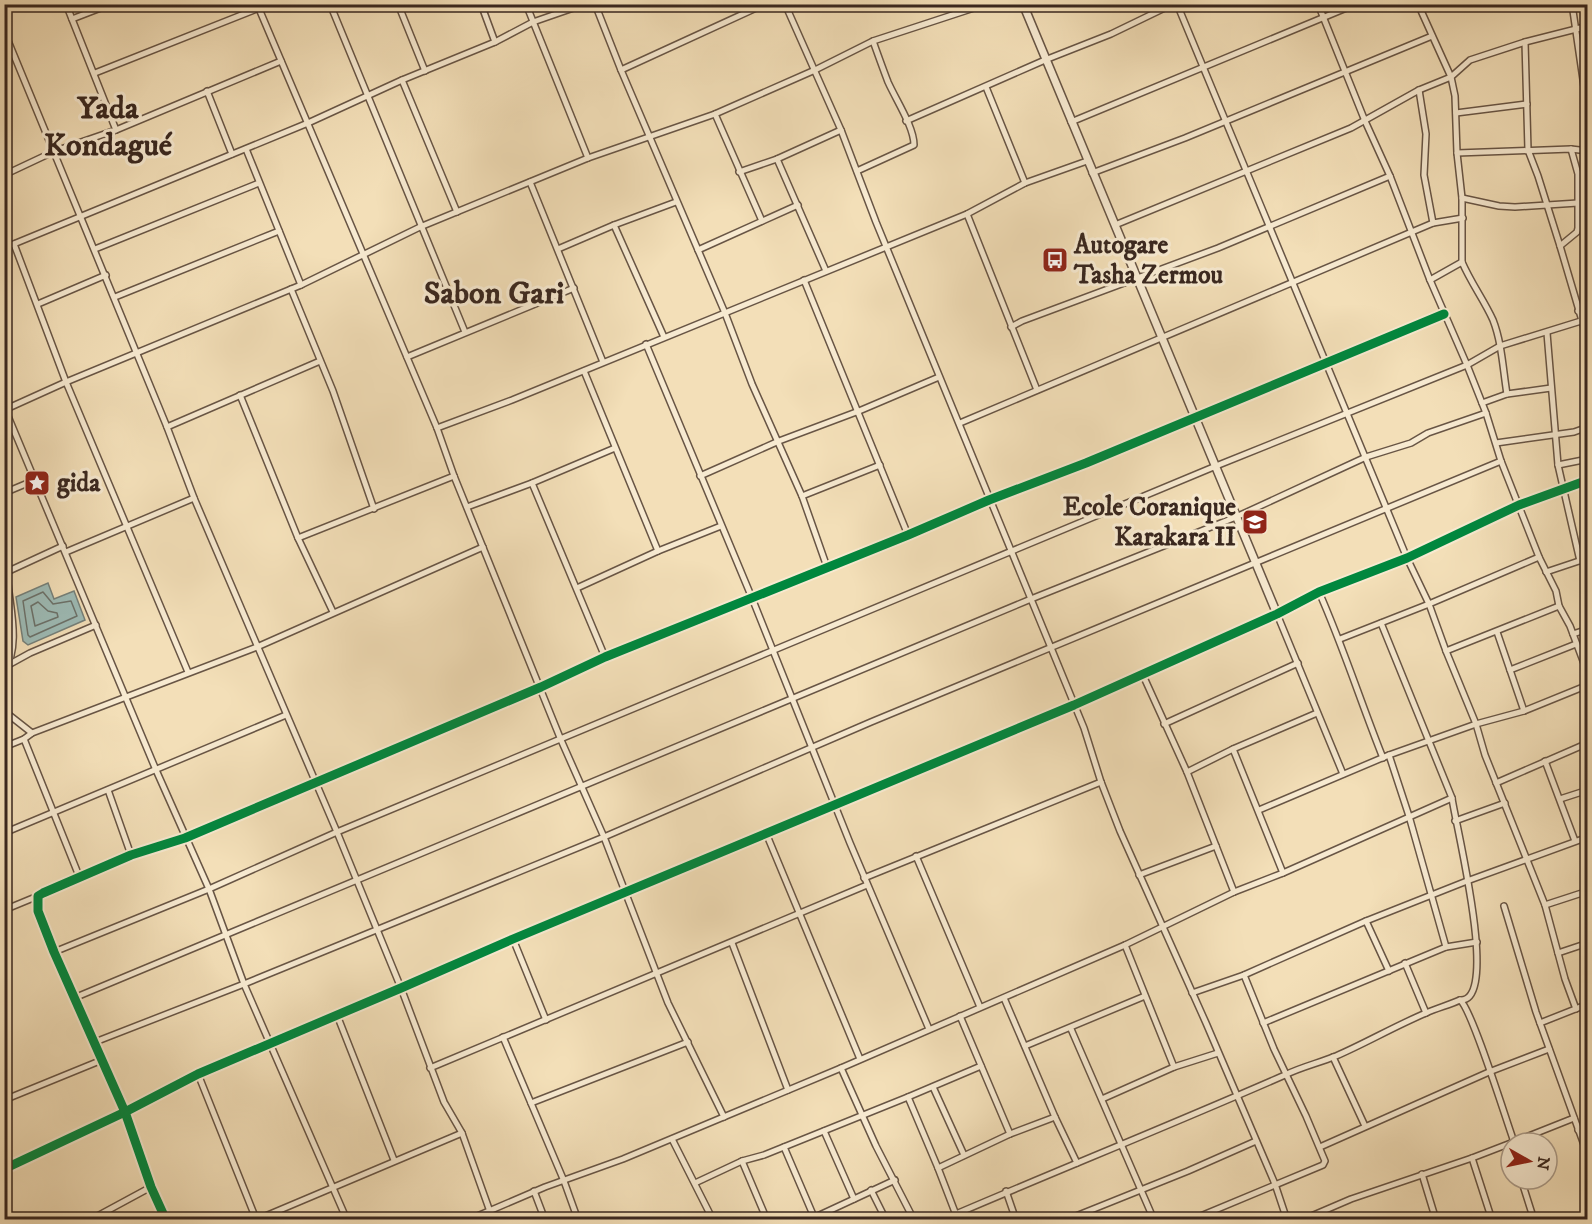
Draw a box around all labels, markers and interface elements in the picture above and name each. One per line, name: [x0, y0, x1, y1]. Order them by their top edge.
district label: Yada Kondagué: [44, 89, 173, 166]
place label: Autogare Tasha Zermou: [1073, 229, 1224, 292]
bus stop icon: Autogare Tasha Zermou: [1040, 245, 1070, 275]
district label: Sabon Gari: [424, 274, 564, 314]
place label: gida: [56, 467, 101, 500]
place icon: gida: [22, 468, 52, 498]
place label: Ecole Coranique Karakara II: [1063, 491, 1236, 554]
school or university icon: Ecole Coranique Karakara II: [1240, 507, 1270, 537]
north arrow: [1499, 1131, 1559, 1191]
text: N: [1532, 1155, 1554, 1171]

